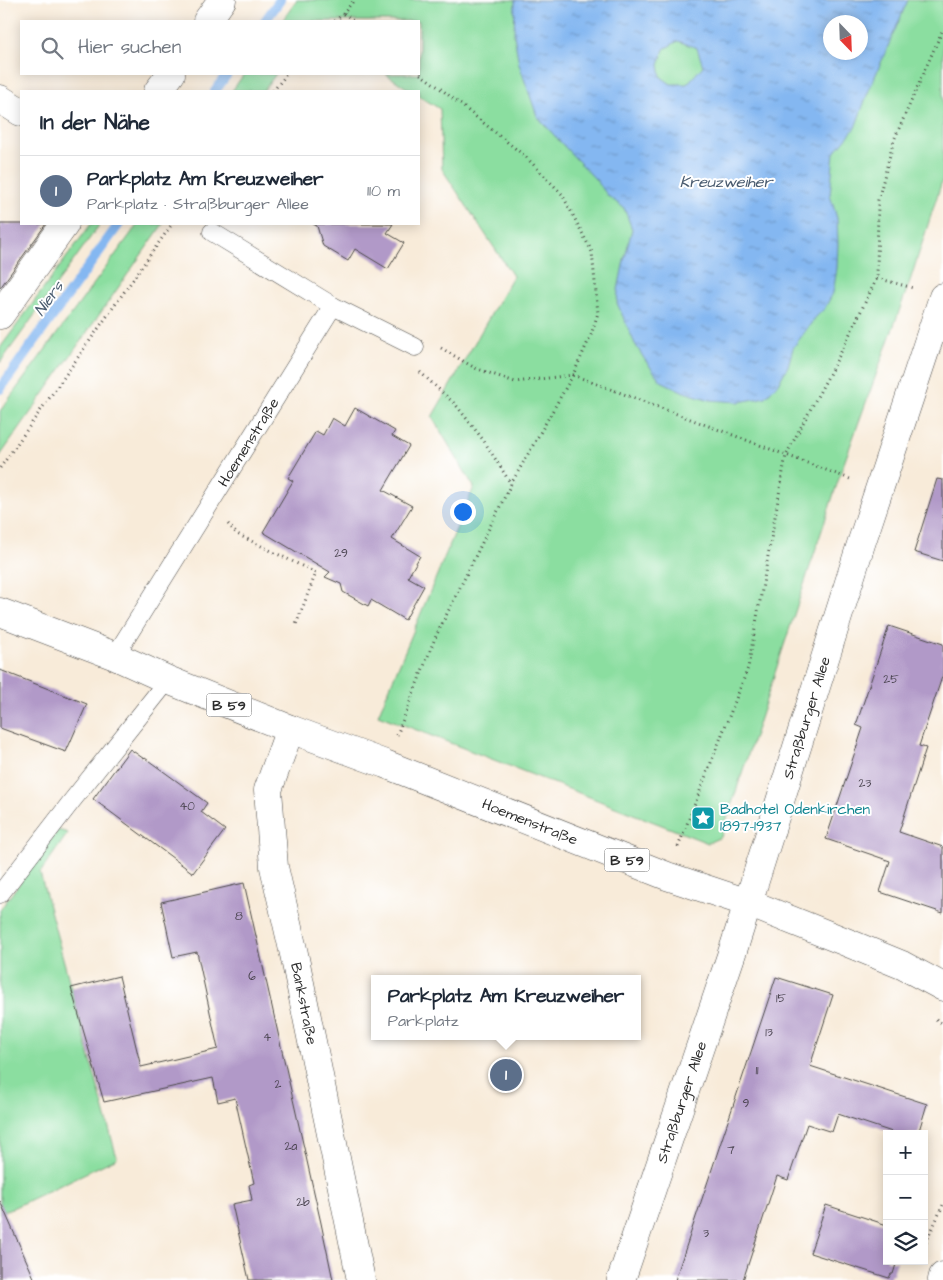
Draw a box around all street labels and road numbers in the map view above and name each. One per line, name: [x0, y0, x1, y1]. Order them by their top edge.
street label: Hoemenstraße: [213, 394, 284, 491]
street label: Straßburger Allee: [778, 654, 836, 782]
road number: B 59: [206, 694, 252, 716]
street label: Hoemenstraße: [479, 794, 581, 850]
road number: B 59: [604, 848, 650, 872]
street label: Bankstraße: [285, 961, 322, 1047]
street label: Straßburger Allee: [651, 1038, 712, 1166]

